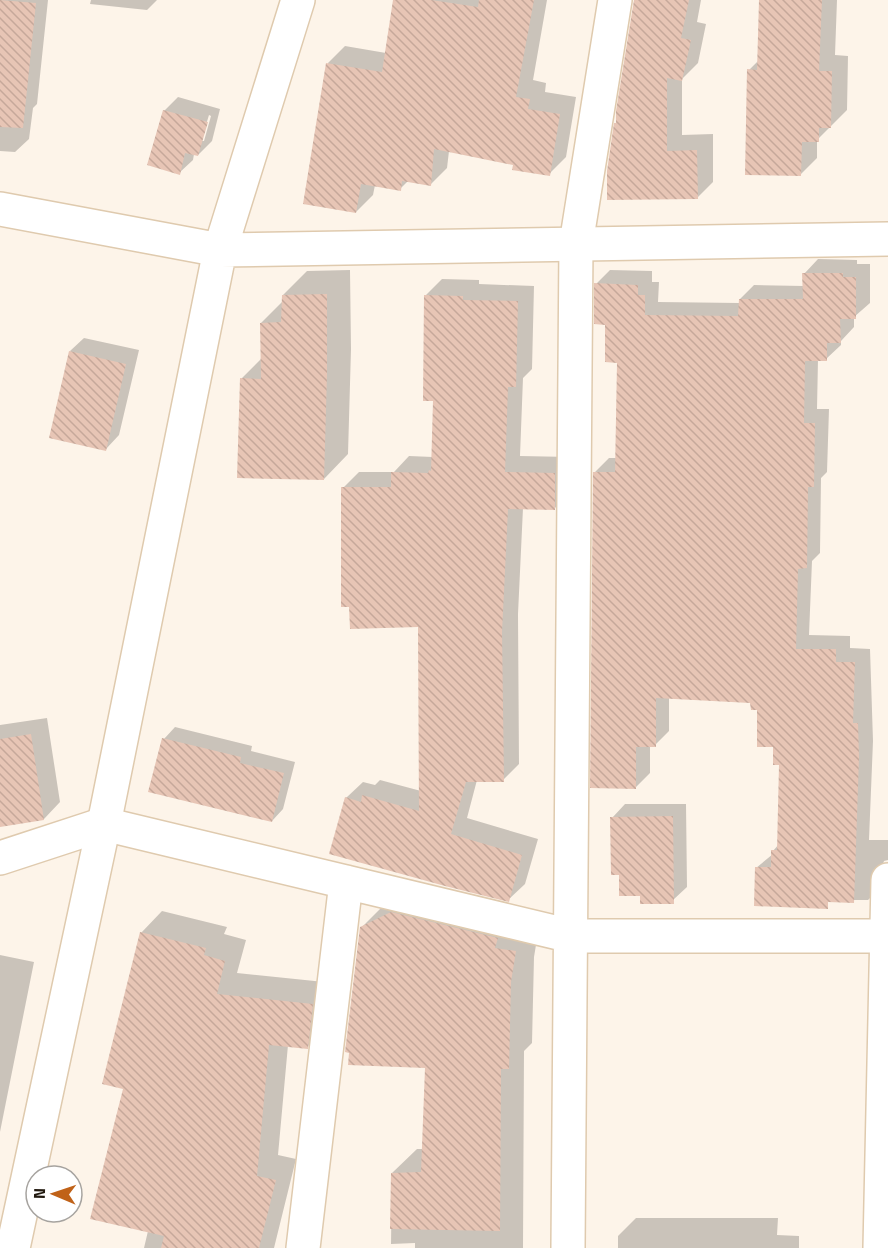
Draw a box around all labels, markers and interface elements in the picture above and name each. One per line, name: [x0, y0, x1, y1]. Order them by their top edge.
north arrow: [24, 1164, 84, 1224]
text: N: [27, 1188, 51, 1199]

